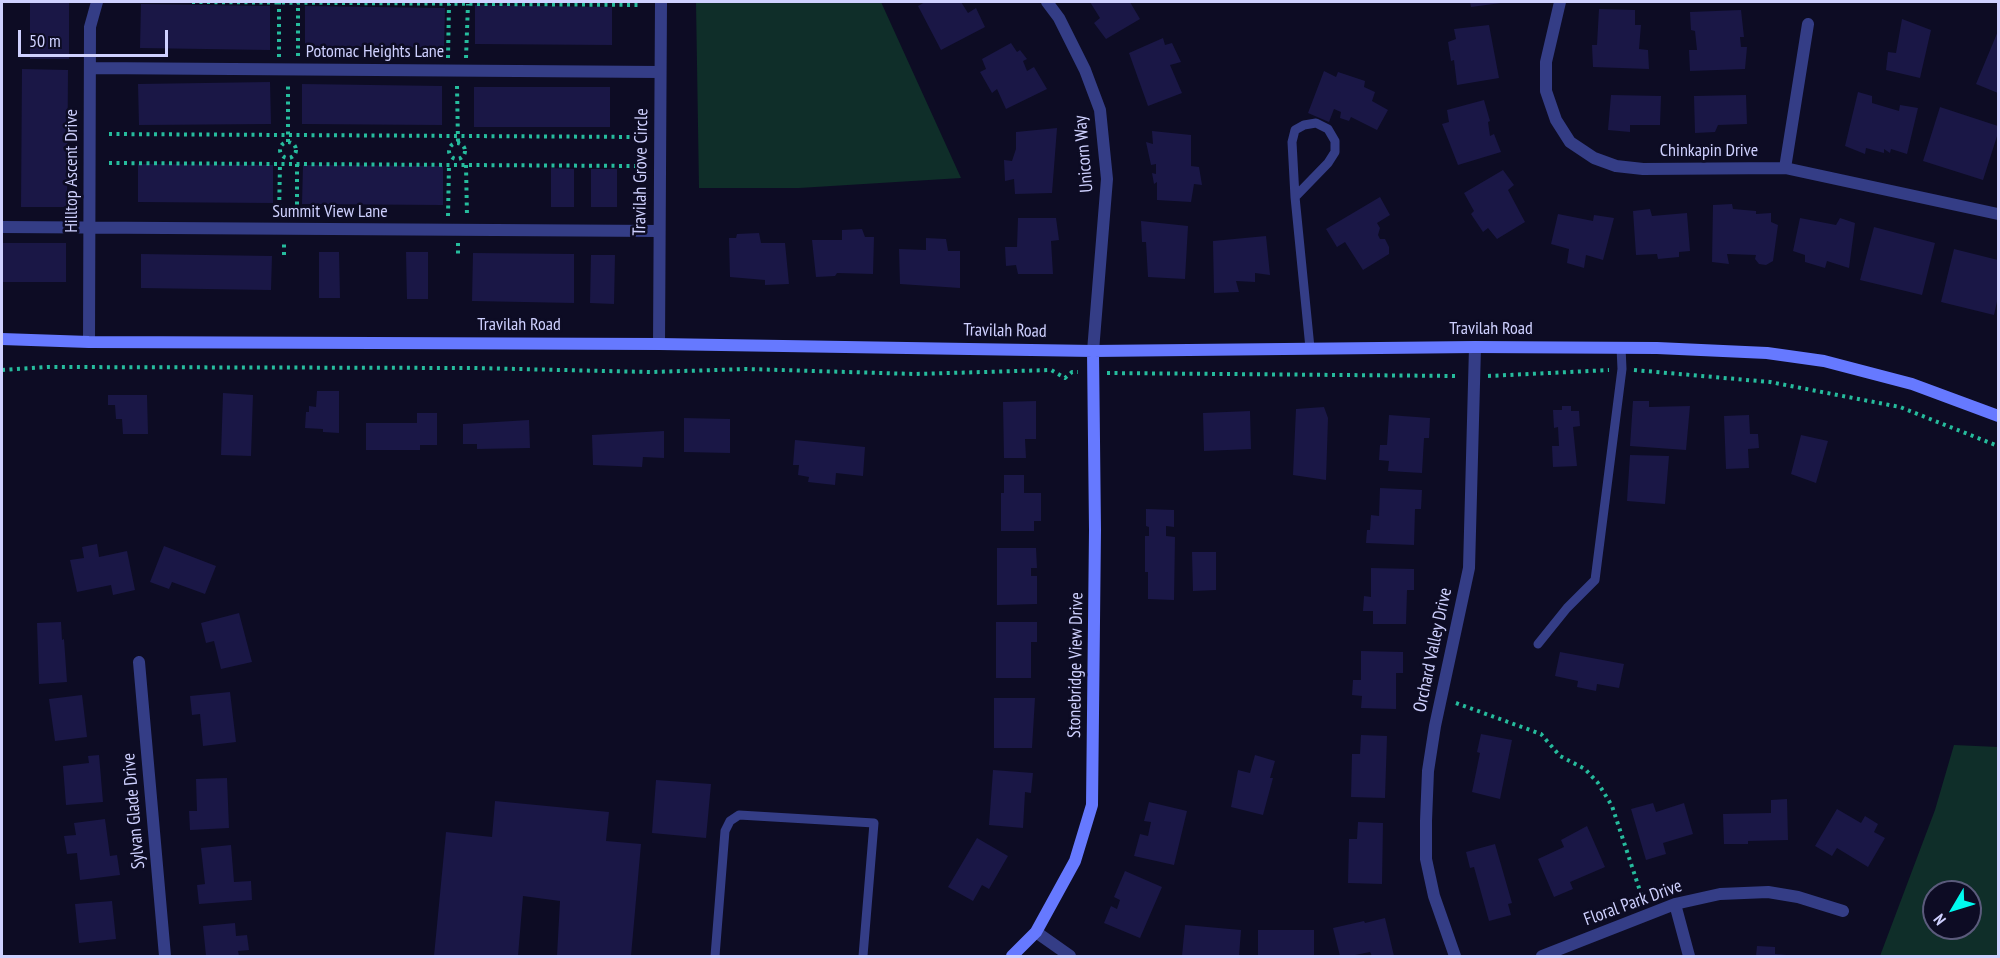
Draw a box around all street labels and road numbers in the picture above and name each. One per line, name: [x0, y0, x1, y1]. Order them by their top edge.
street label: Potomac Heights Lane: [306, 41, 444, 63]
street label: Travilah Grove Circle: [629, 108, 653, 236]
street label: Hilltop Ascent Drive: [61, 109, 83, 233]
street label: Unicorn Way: [1070, 115, 1098, 193]
street label: Chinkapin Drive: [1660, 140, 1758, 162]
street label: Summit View Lane: [272, 201, 388, 223]
street label: Travilah Road: [477, 314, 561, 336]
street label: Travilah Road: [1449, 318, 1533, 340]
street label: Travilah Road: [963, 319, 1047, 343]
street label: Orchard Valley Drive: [1409, 586, 1457, 714]
street label: Stonebridge View Drive: [1064, 592, 1088, 738]
street label: Sylvan Glade Drive: [118, 752, 150, 870]
street label: Floral Park Drive: [1581, 875, 1685, 931]

